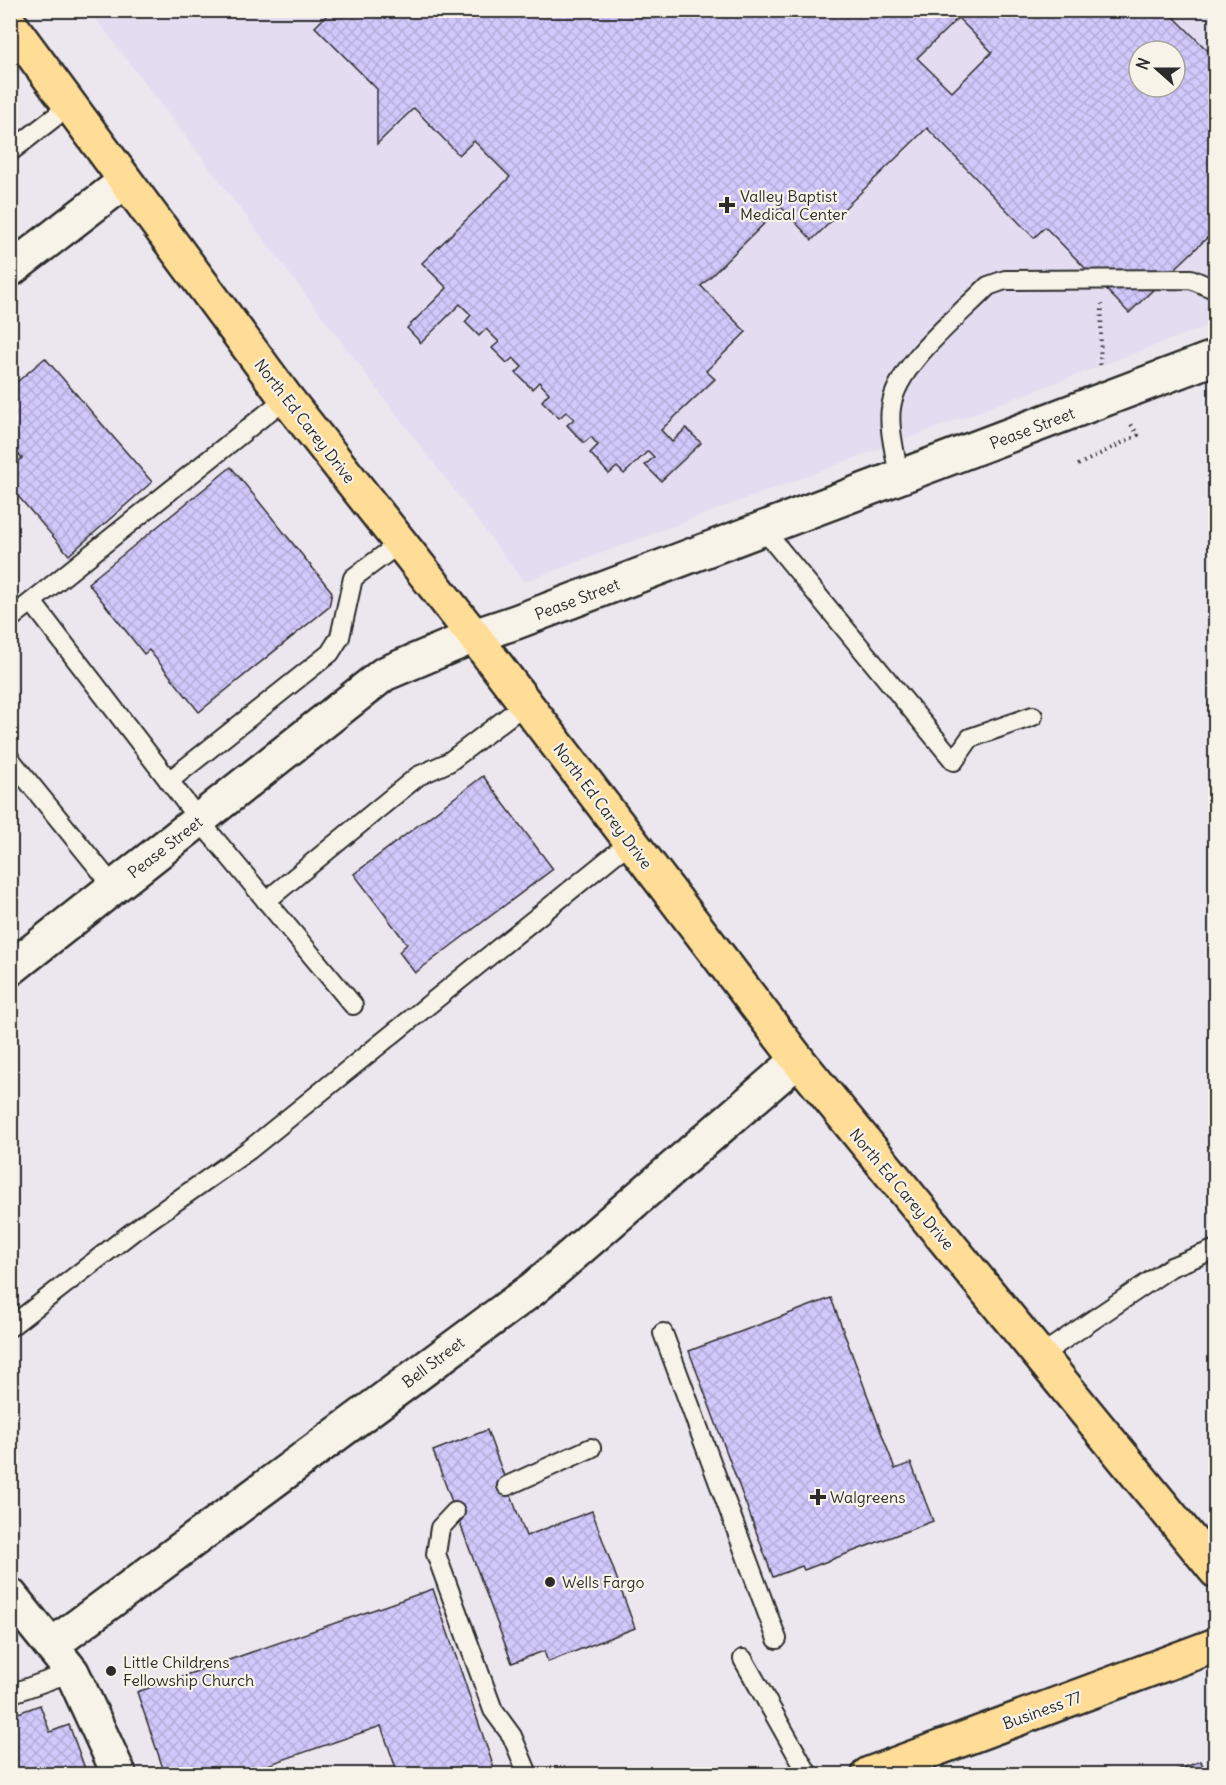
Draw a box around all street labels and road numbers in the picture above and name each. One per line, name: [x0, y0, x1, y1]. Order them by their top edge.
street label: North Ed Carey Drive: [250, 355, 360, 487]
street label: Pease Street: [987, 402, 1078, 453]
street label: Pease Street: [532, 573, 623, 624]
street label: North Ed Carey Drive: [549, 739, 657, 873]
street label: Pease Street: [124, 811, 207, 882]
street label: North Ed Carey Drive: [845, 1124, 959, 1254]
street label: Bell Street: [398, 1332, 469, 1392]
street label: Business 77: [1000, 1686, 1084, 1734]

